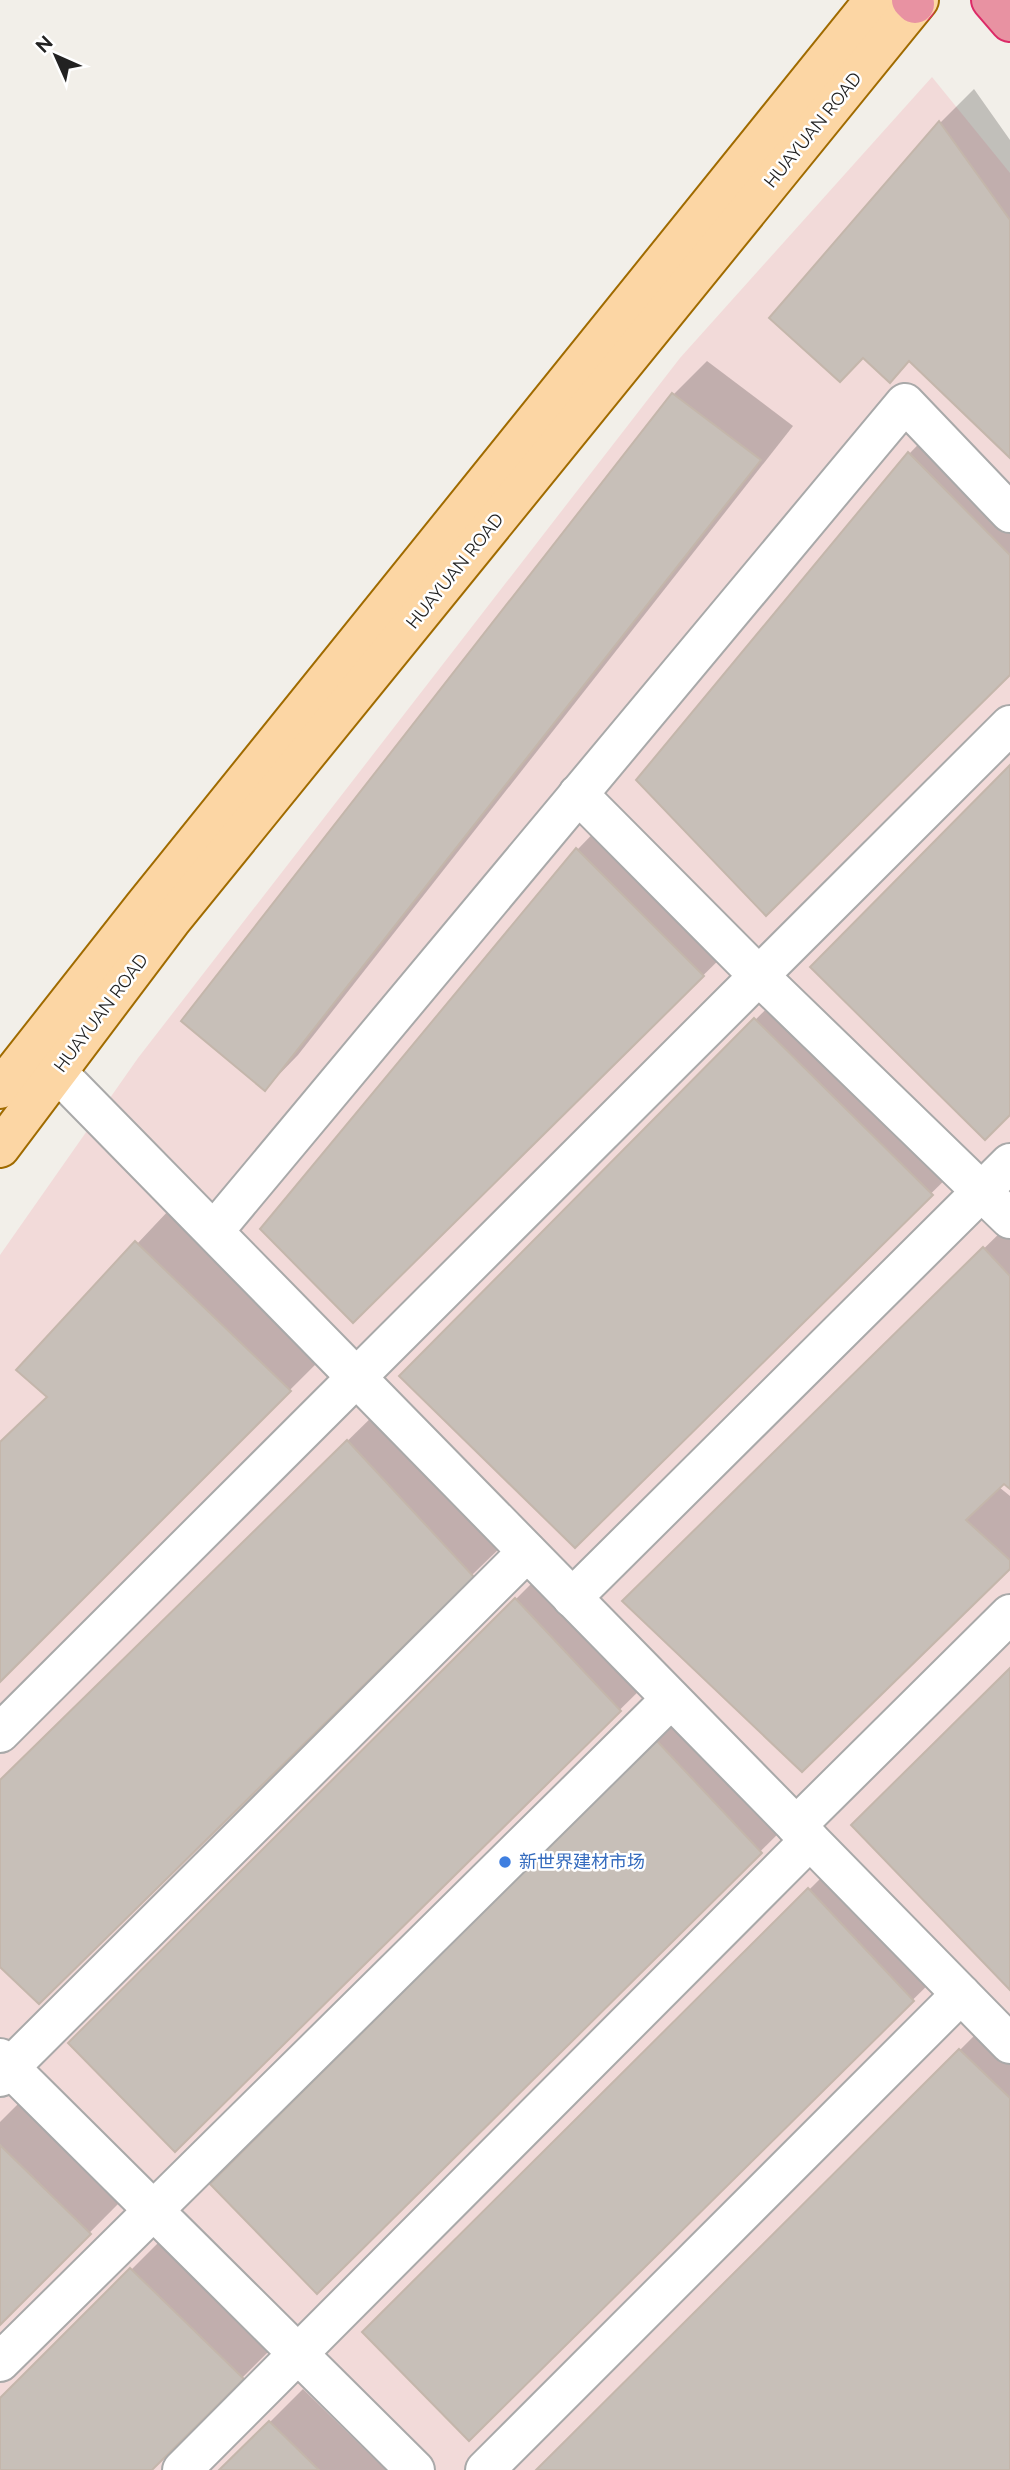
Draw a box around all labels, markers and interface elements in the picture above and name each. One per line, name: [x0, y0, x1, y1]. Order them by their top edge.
north arrow: [21, 21, 91, 91]
text: N: [31, 31, 57, 57]
street label: HUAYUAN ROAD: [760, 68, 866, 192]
street label: HUAYUAN ROAD: [402, 509, 508, 633]
street label: HUAYUAN ROAD: [49, 949, 152, 1076]
place label: 新世界建材市场: [519, 1851, 645, 1872]
marker: 新世界建材市场: [497, 1854, 513, 1870]

